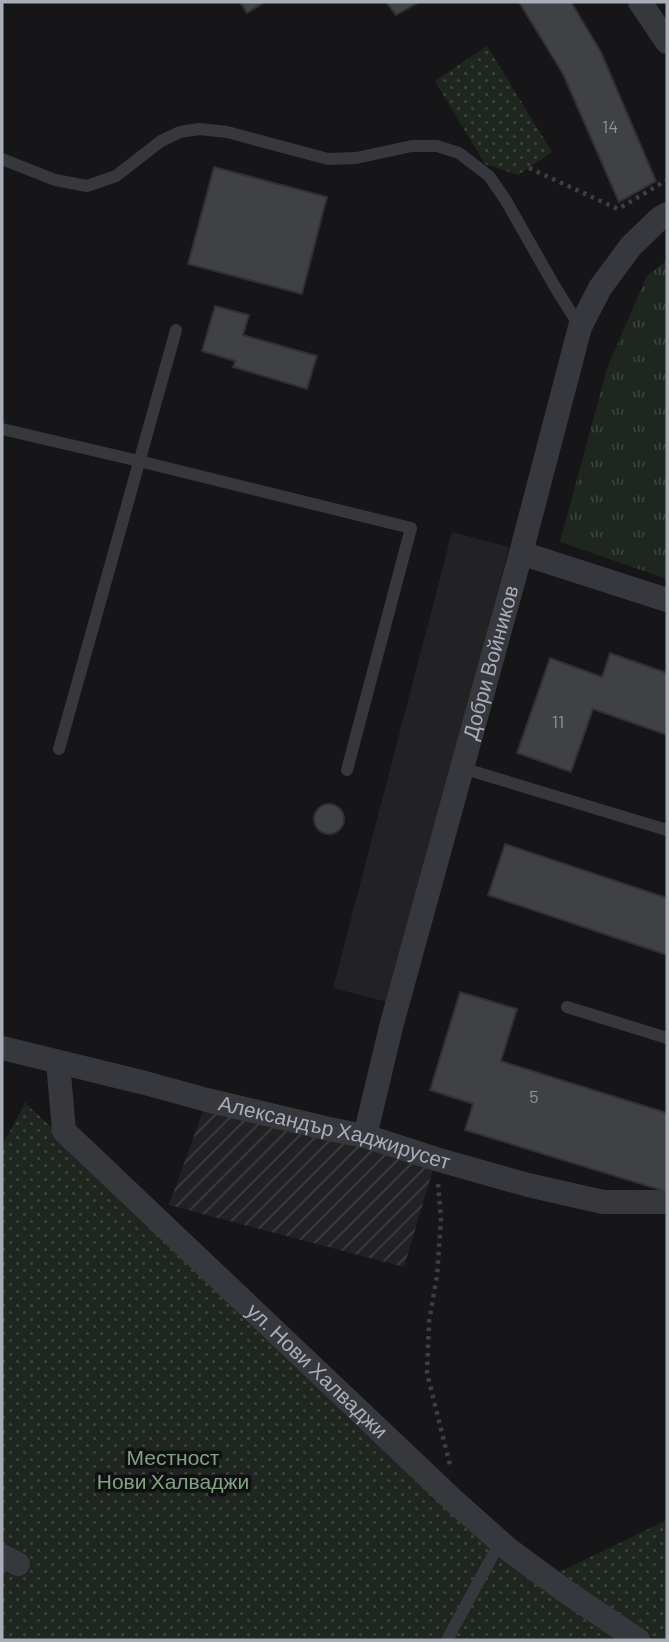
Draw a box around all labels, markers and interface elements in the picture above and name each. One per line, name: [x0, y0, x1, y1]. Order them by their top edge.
house number: 14: [602, 115, 618, 137]
street label: Добри Войников: [456, 582, 523, 742]
house number: 11: [552, 710, 564, 732]
house number: 5: [529, 1085, 539, 1107]
street label: Александър Хаджирусет: [216, 1089, 454, 1174]
street label: ул. Нови Халваджи: [242, 1297, 394, 1443]
park label: Местност Нови Халваджи: [97, 1444, 249, 1493]

